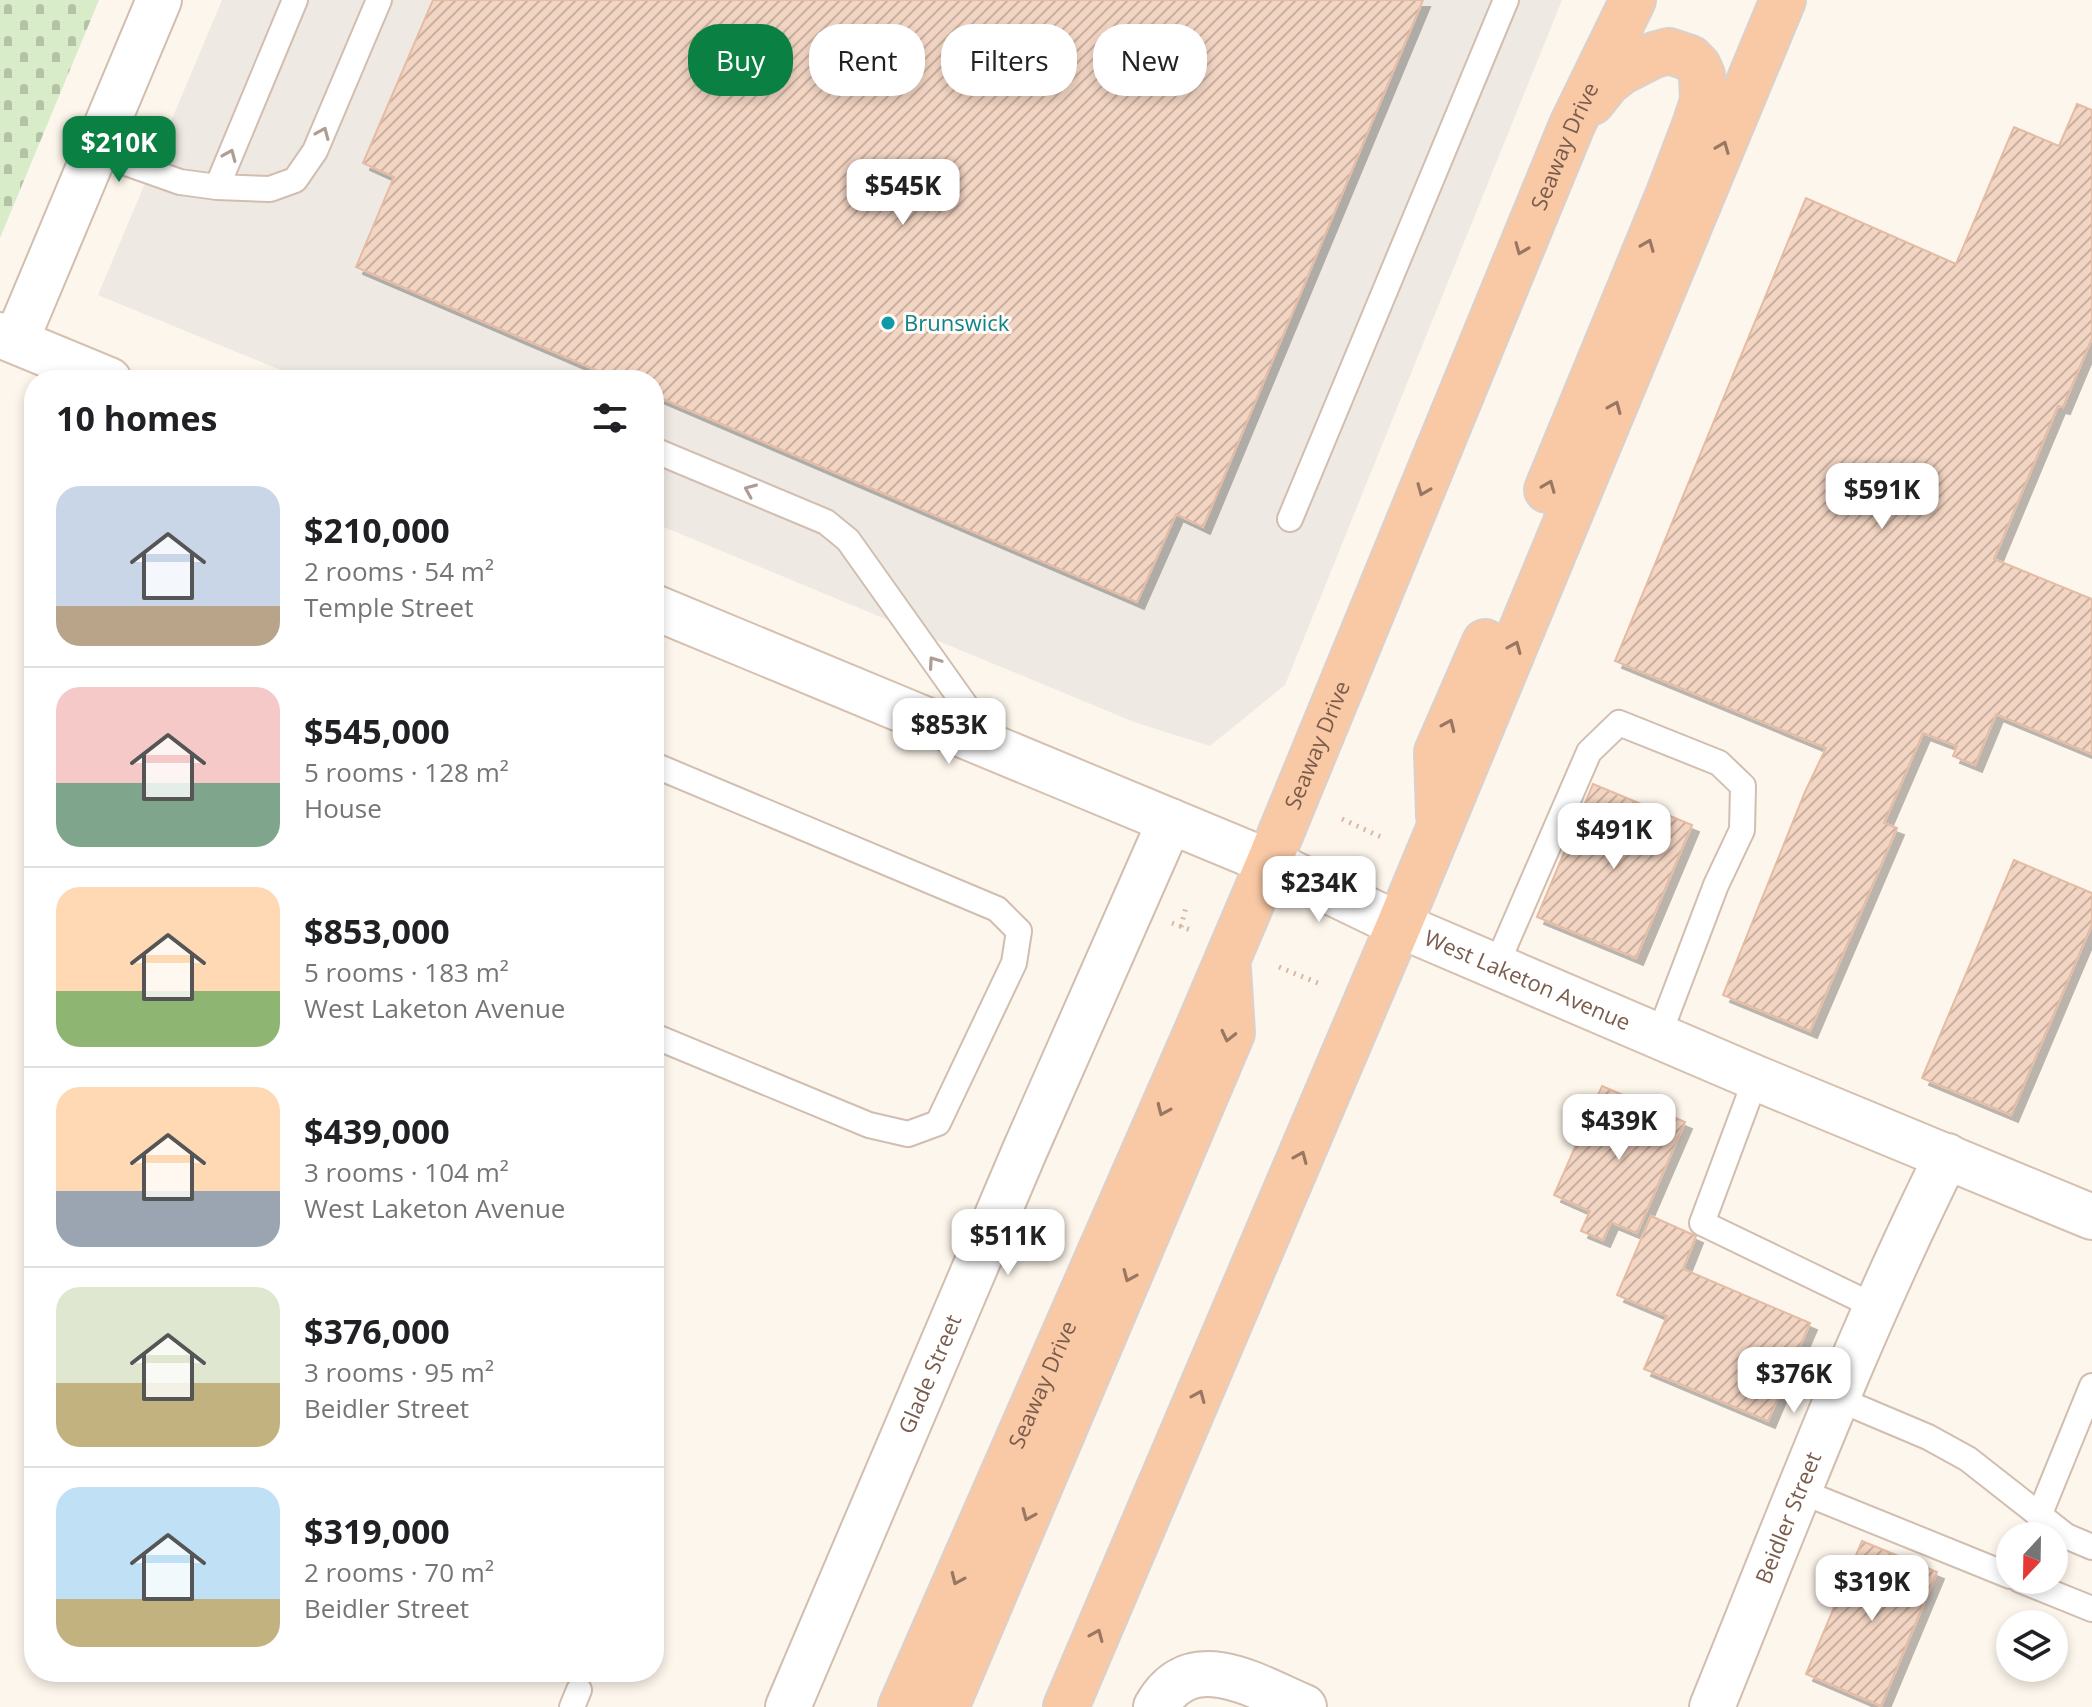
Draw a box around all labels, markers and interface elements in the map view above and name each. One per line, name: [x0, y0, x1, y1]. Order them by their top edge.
chip: Buy: [688, 24, 793, 96]
chip: Rent: [809, 24, 925, 96]
chip: Filters: [941, 24, 1077, 96]
chip: New: [1093, 24, 1207, 96]
street label: Seaway Drive: [1523, 77, 1605, 214]
pin: $210K: [63, 116, 175, 184]
text: $210K: [81, 124, 157, 160]
one-way arrow: [313, 127, 329, 141]
one-way arrow: [1713, 141, 1729, 155]
one-way arrow: [221, 149, 237, 163]
pin: $545K: [847, 159, 959, 227]
text: $545K: [865, 167, 941, 203]
one-way arrow: [1638, 239, 1655, 253]
one-way arrow: [1515, 241, 1531, 255]
place label: Brunswick: [904, 307, 1010, 337]
marker: Brunswick: [879, 314, 897, 332]
text: 10 homes: [56, 395, 217, 441]
icon: filters: [588, 396, 632, 440]
one-way arrow: [1605, 401, 1622, 415]
pin: $591K: [1826, 463, 1938, 531]
text: $591K: [1844, 471, 1920, 507]
one-way arrow: [1540, 479, 1556, 494]
one-way arrow: [1416, 482, 1432, 496]
one-way arrow: [744, 484, 758, 500]
text: $210,000: [304, 507, 450, 553]
icon: home: [120, 518, 216, 614]
text: 2 rooms · 54 m²: [304, 553, 494, 589]
text: Temple Street: [304, 589, 473, 625]
one-way arrow: [1506, 641, 1522, 655]
one-way arrow: [929, 656, 944, 671]
street label: Seaway Drive: [1276, 676, 1356, 814]
pin: $853K: [893, 698, 1005, 766]
text: $853K: [911, 706, 987, 742]
text: $545,000: [304, 708, 450, 754]
icon: home: [120, 719, 216, 815]
one-way arrow: [1439, 719, 1455, 733]
text: 5 rooms · 128 m²: [304, 754, 509, 790]
text: House: [304, 790, 382, 826]
pin: $491K: [1558, 803, 1670, 871]
text: $491K: [1576, 811, 1652, 847]
pin: $234K: [1263, 856, 1375, 924]
text: $234K: [1281, 864, 1357, 900]
text: $853,000: [304, 908, 450, 954]
icon: home: [120, 919, 216, 1015]
street label: West Laketon Avenue: [1420, 922, 1635, 1037]
text: 5 rooms · 183 m²: [304, 954, 509, 990]
text: West Laketon Avenue: [304, 990, 565, 1026]
one-way arrow: [1220, 1028, 1237, 1042]
pin: $439K: [1563, 1094, 1675, 1162]
one-way arrow: [1157, 1102, 1173, 1116]
text: $439K: [1581, 1102, 1657, 1138]
text: $439,000: [304, 1108, 450, 1154]
icon: home: [120, 1119, 216, 1215]
one-way arrow: [1291, 1151, 1307, 1165]
text: 3 rooms · 104 m²: [304, 1154, 509, 1190]
text: West Laketon Avenue: [304, 1190, 565, 1226]
pin: $511K: [952, 1209, 1064, 1277]
text: $511K: [970, 1217, 1046, 1253]
one-way arrow: [1123, 1267, 1139, 1282]
text: $376,000: [304, 1308, 450, 1354]
street label: Glade Street: [890, 1309, 968, 1438]
street label: Seaway Drive: [1000, 1316, 1082, 1453]
icon: home: [120, 1319, 216, 1415]
pin: $376K: [1738, 1347, 1850, 1415]
text: 3 rooms · 95 m²: [304, 1354, 494, 1390]
text: $376K: [1756, 1355, 1832, 1391]
text: Beidler Street: [304, 1390, 469, 1426]
one-way arrow: [1189, 1390, 1205, 1404]
street label: Beidler Street: [1747, 1447, 1827, 1588]
one-way arrow: [1021, 1507, 1037, 1521]
text: $319,000: [304, 1508, 450, 1554]
icon: home: [120, 1519, 216, 1615]
north arrow: [1996, 1522, 2068, 1594]
map controls: [1996, 1522, 2068, 1682]
text: 2 rooms · 70 m²: [304, 1554, 494, 1590]
pin: $319K: [1816, 1555, 1928, 1623]
text: $319K: [1834, 1563, 1910, 1599]
one-way arrow: [951, 1570, 967, 1585]
text: Beidler Street: [304, 1590, 469, 1626]
button: layers: [1996, 1610, 2068, 1682]
one-way arrow: [1087, 1629, 1103, 1643]

